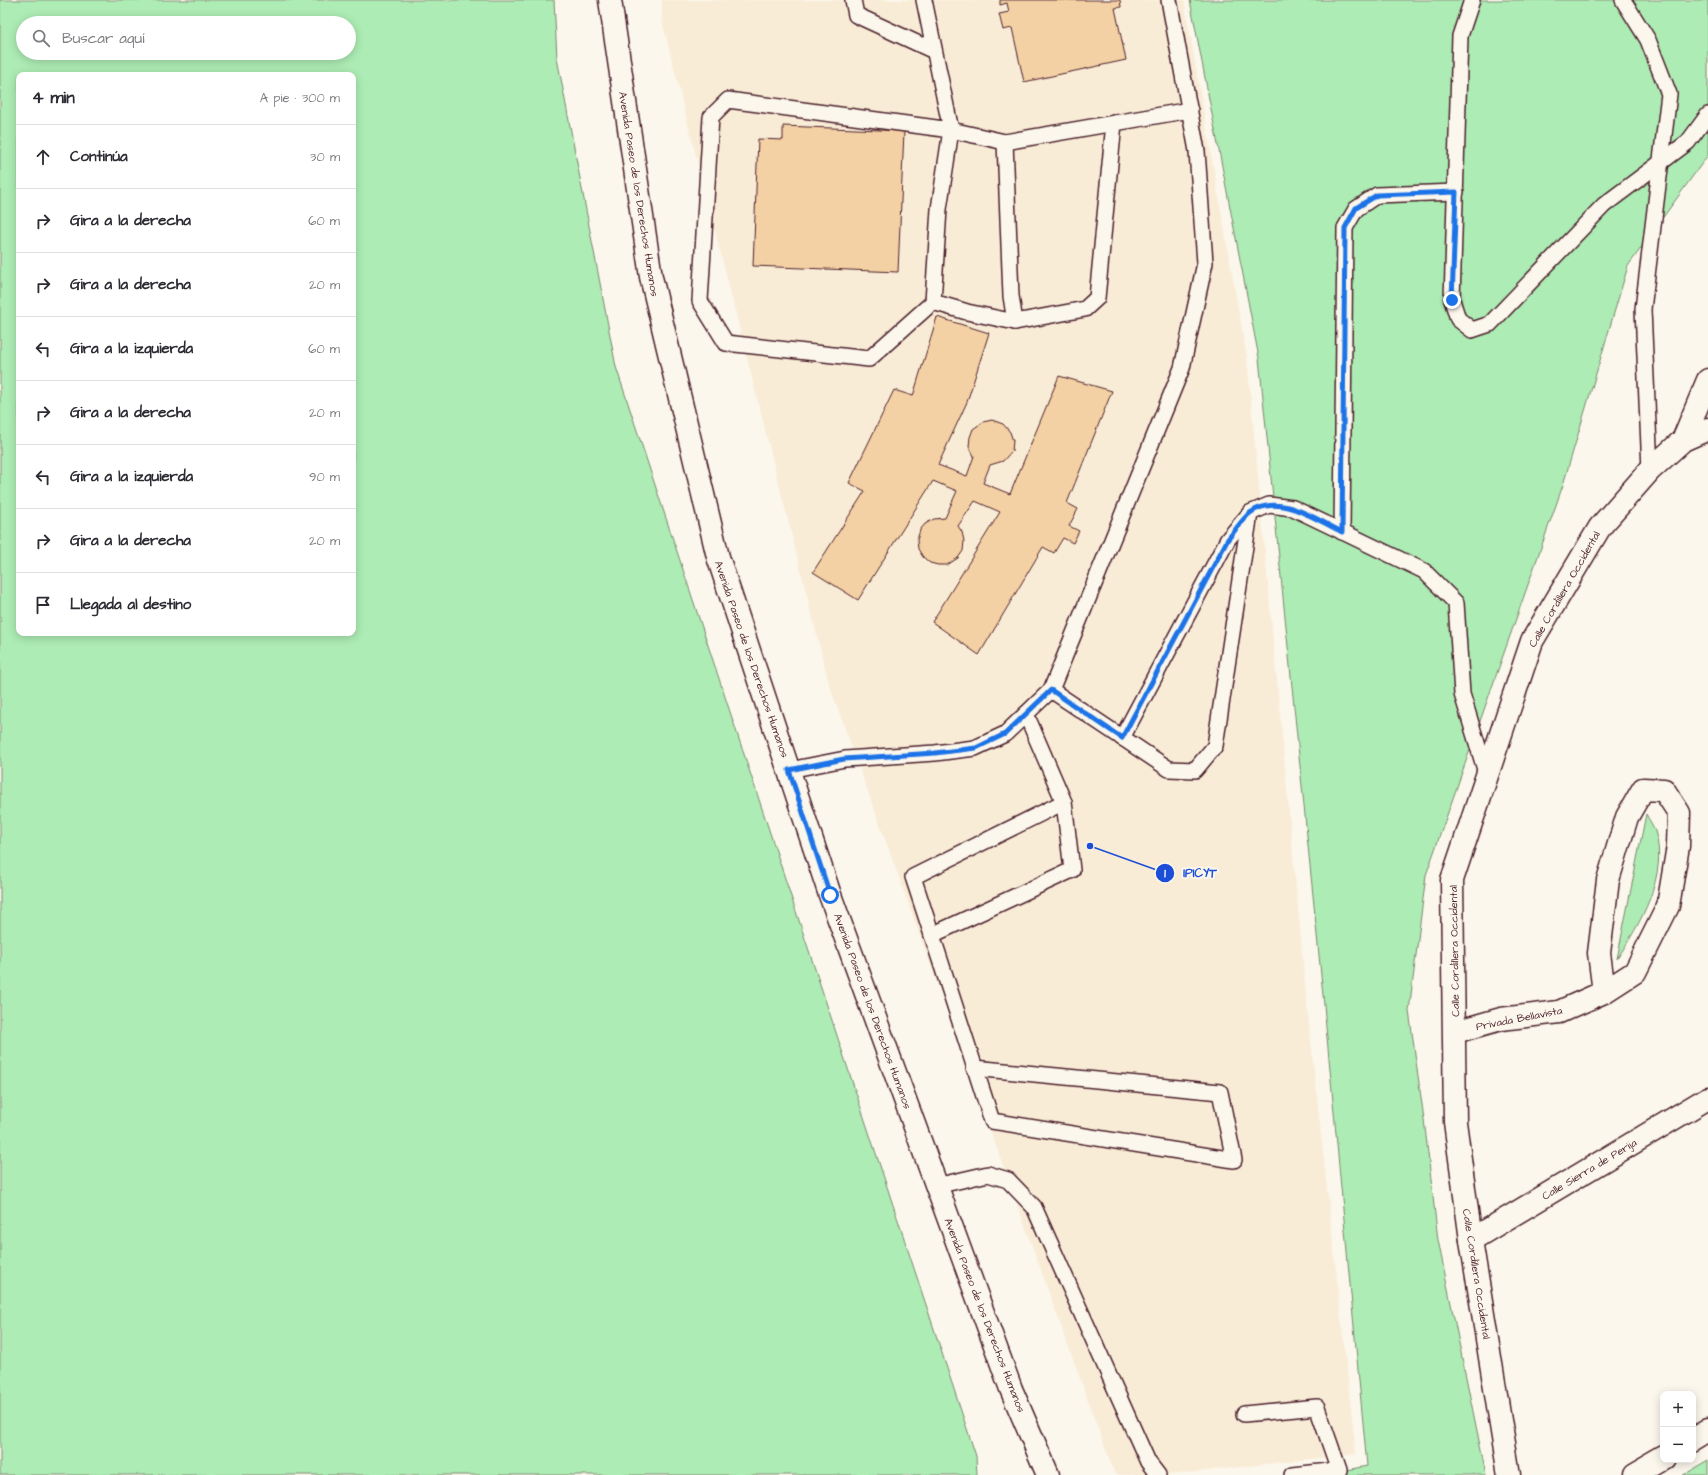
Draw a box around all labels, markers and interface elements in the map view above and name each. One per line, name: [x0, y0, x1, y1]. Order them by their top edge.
search box: [16, 16, 356, 60]
icon: search: [30, 27, 52, 49]
text: Buscar aquí: [62, 28, 144, 49]
text: 4 min: [32, 86, 75, 110]
text: A pie · 300 m: [260, 89, 340, 107]
street label: Avenida Paseo de los Derechos Humanos: [615, 91, 662, 298]
icon: ahead: [32, 146, 54, 168]
text: Continúa: [70, 146, 128, 167]
text: 30 m: [310, 148, 340, 166]
icon: right: [32, 210, 54, 232]
text: Gira a la derecha: [70, 210, 191, 231]
text: 60 m: [308, 212, 340, 230]
icon: right: [32, 274, 54, 296]
text: Gira a la derecha: [70, 274, 191, 295]
text: 20 m: [309, 276, 340, 294]
route end: [1443, 291, 1461, 309]
icon: left: [32, 338, 54, 360]
text: Gira a la izquierda: [70, 338, 193, 359]
text: 60 m: [308, 340, 340, 358]
icon: right: [32, 402, 54, 424]
text: Gira a la derecha: [70, 402, 191, 423]
text: 20 m: [309, 404, 340, 422]
icon: left: [32, 466, 54, 488]
text: Gira a la izquierda: [70, 466, 193, 487]
text: 90 m: [309, 468, 340, 486]
street label: Calle Cordillera Occidental: [1525, 528, 1604, 650]
icon: right: [32, 530, 54, 552]
text: Gira a la derecha: [70, 530, 191, 551]
text: 20 m: [309, 532, 340, 550]
street label: Avenida Paseo de los Derechos Humanos: [711, 559, 793, 760]
icon: arrive: [32, 594, 54, 616]
text: Llegada al destino: [70, 594, 191, 615]
callout: IPICYT: [1155, 861, 1224, 885]
text: 1: [1164, 865, 1166, 882]
text: IPICYT: [1183, 865, 1217, 882]
street label: Calle Cordillera Occidental: [1446, 885, 1463, 1017]
route start: [821, 886, 839, 904]
street label: Avenida Paseo de los Derechos Humanos: [830, 911, 915, 1112]
street label: Privada Bellavista: [1475, 1003, 1564, 1034]
street label: Calle Sierra de Perija: [1539, 1135, 1640, 1204]
street label: Calle Cordillera Occidental: [1459, 1208, 1494, 1341]
street label: Avenida Paseo de los Derechos Humanos: [940, 1216, 1029, 1415]
map controls: [1660, 1391, 1696, 1463]
button: +: [1660, 1391, 1696, 1427]
button: −: [1660, 1427, 1696, 1463]

